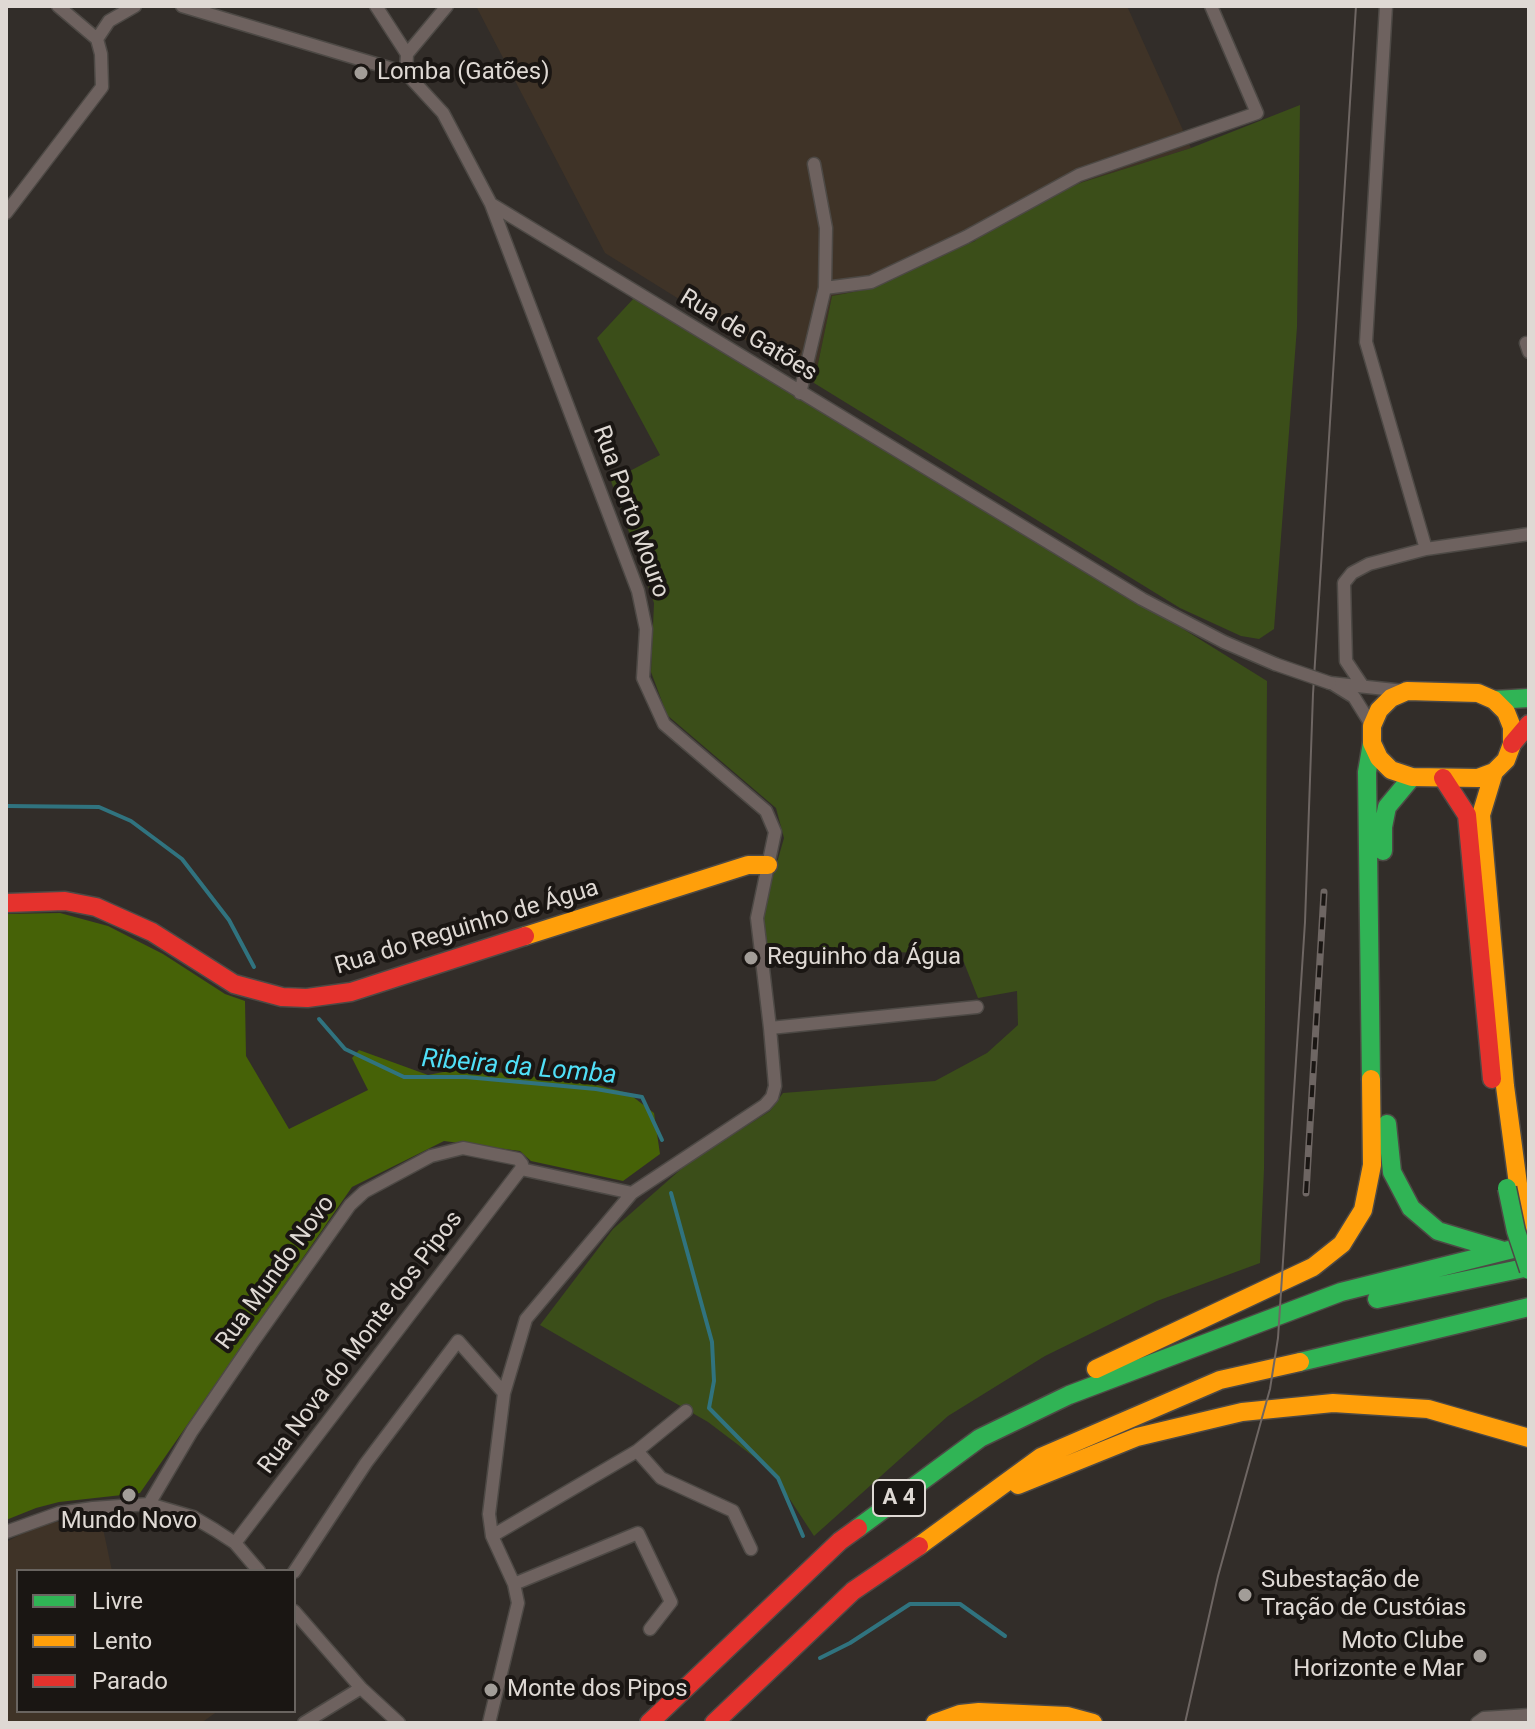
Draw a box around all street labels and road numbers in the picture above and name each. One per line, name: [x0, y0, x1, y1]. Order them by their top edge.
street label: Rua de Gatões: [674, 284, 822, 388]
street label: Rua Porto Mouro: [585, 422, 675, 602]
street label: Rua do Reguinho de Água: [332, 874, 602, 982]
street label: Rua Mundo Novo: [210, 1190, 342, 1356]
street label: Rua Nova do Monte dos Pipos: [253, 1206, 469, 1480]
road number: A 4: [873, 1480, 925, 1516]

